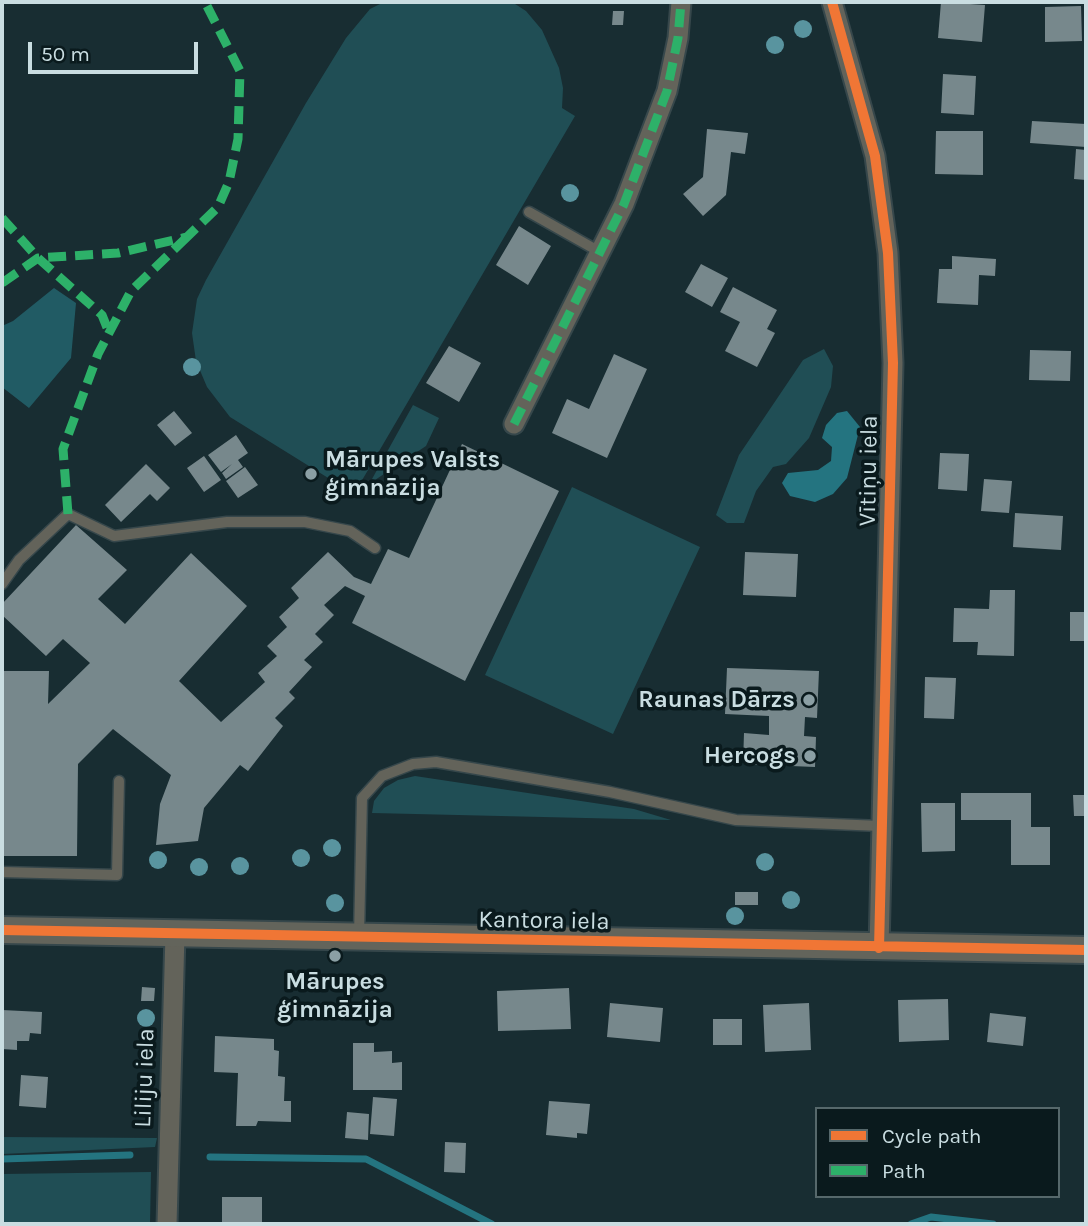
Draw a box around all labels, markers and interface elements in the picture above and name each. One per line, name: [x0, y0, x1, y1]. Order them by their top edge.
scale bar: [32, 28, 201, 72]
text: 50 m: [41, 42, 90, 66]
street label: Vītiņu iela: [854, 415, 884, 527]
place label: Mārupes Valsts ģimnāzija: [325, 446, 500, 502]
marker: Mārupes Valsts ģimnāzija: [303, 466, 319, 482]
place label: Raunas Dārzs: [638, 686, 795, 714]
marker: Raunas Dārzs: [801, 692, 817, 708]
place label: Hercogs: [704, 742, 796, 770]
marker: Hercogs: [802, 748, 818, 764]
street label: Kantora iela: [478, 905, 610, 937]
marker: Mārupes ģimnāzija: [327, 948, 343, 964]
place label: Mārupes ģimnāzija: [277, 968, 393, 1024]
street label: Liliju iela: [129, 1028, 161, 1128]
legend: [815, 1107, 1060, 1198]
text: Cycle path: [882, 1124, 982, 1148]
text: Path: [882, 1159, 926, 1183]

